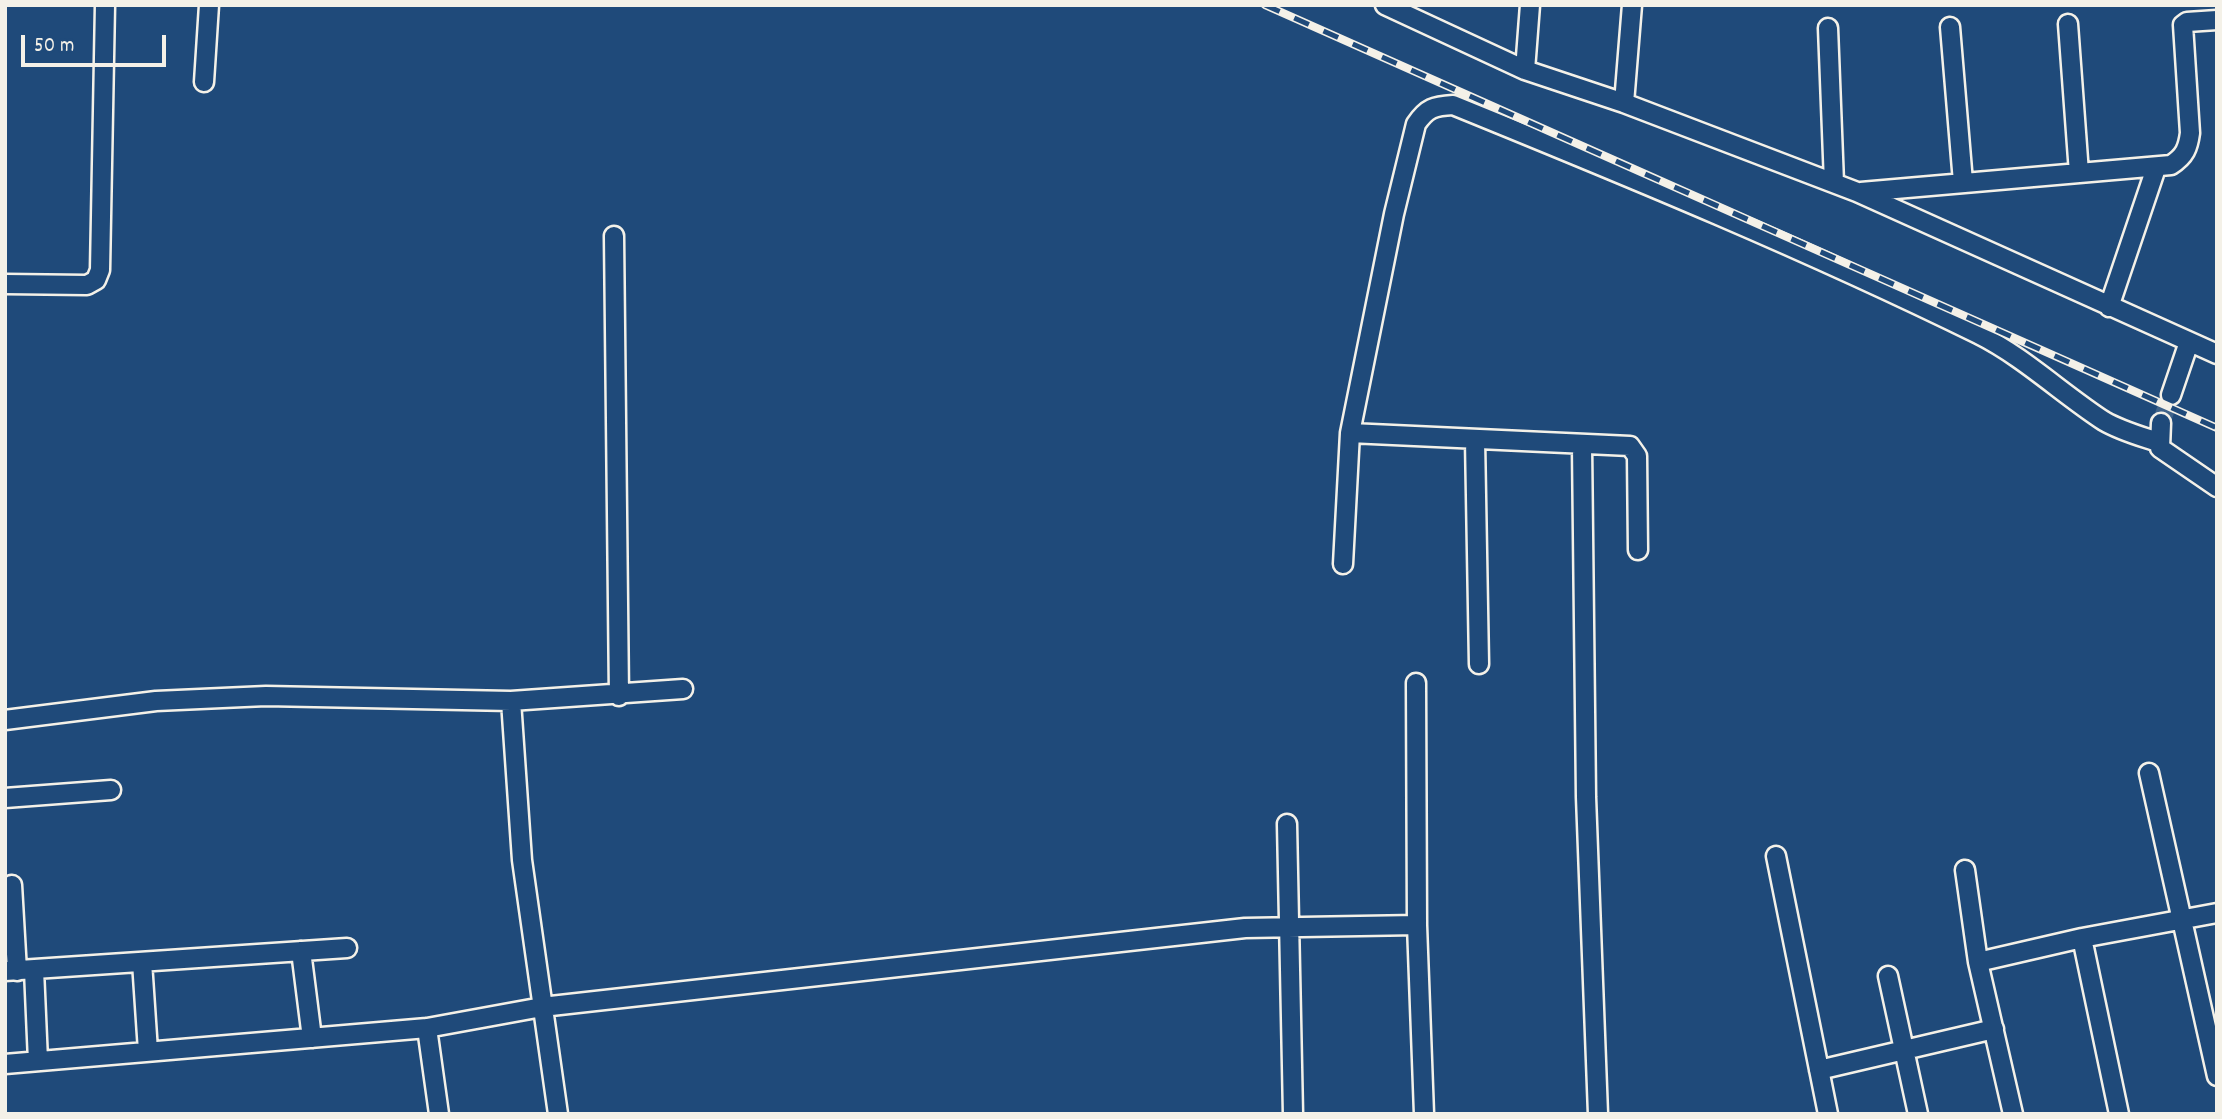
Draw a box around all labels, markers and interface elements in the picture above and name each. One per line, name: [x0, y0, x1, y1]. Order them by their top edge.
scale bar: [24, 21, 170, 65]
text: 50 m: [34, 32, 74, 62]

